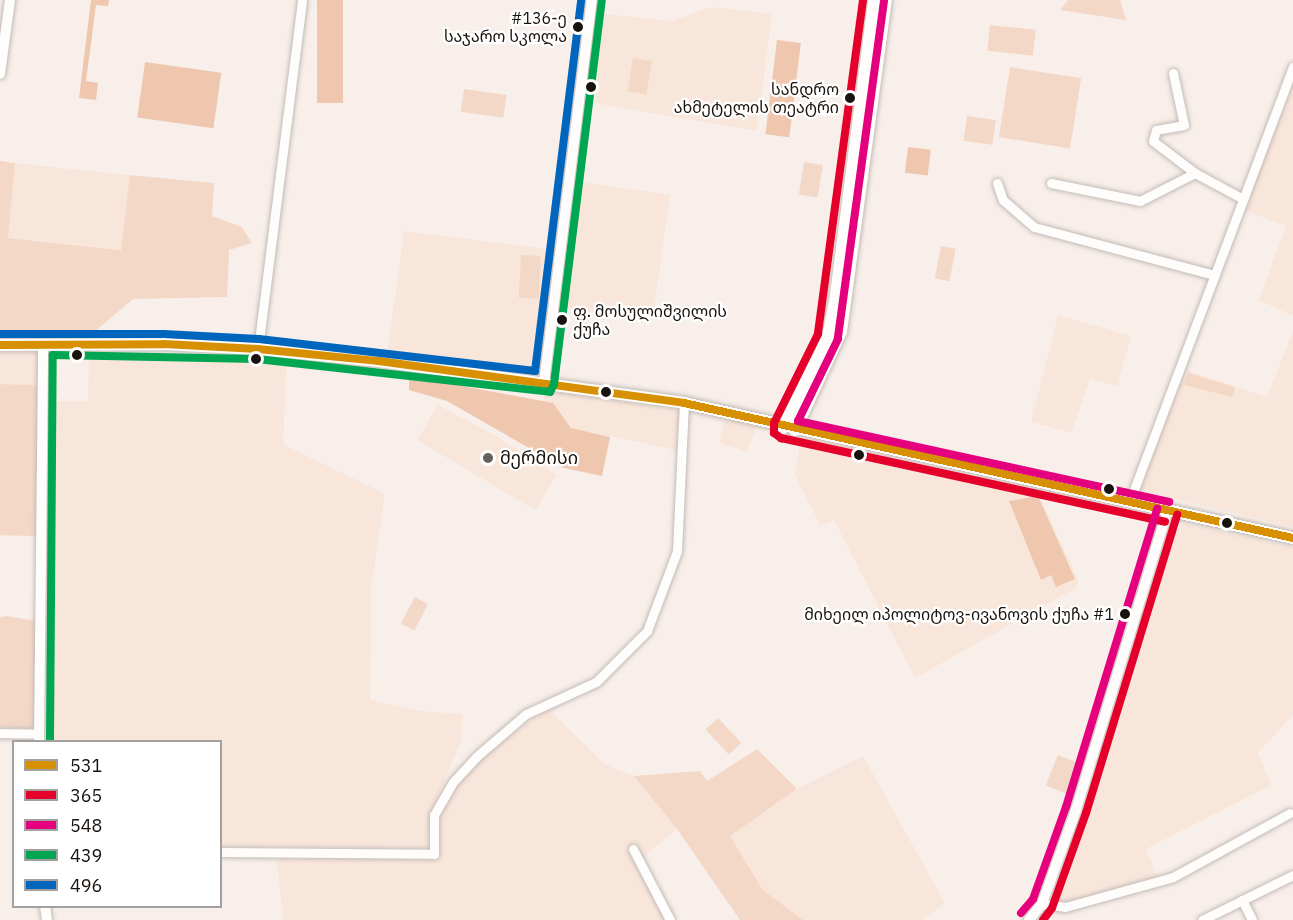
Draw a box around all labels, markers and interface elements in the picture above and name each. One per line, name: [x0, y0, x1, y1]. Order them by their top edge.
place label: #136-ე საჯარო სკოლა: [444, 8, 567, 46]
marker: #136-ე საჯარო სკოლა: [572, 21, 584, 33]
place label: სანდრო ახმეტელის თეატრი: [674, 79, 839, 117]
unlabelled marker: [585, 81, 597, 93]
marker: სანდრო ახმეტელის თეატრი: [844, 92, 856, 104]
place label: ფ. მოსულიშვილის ქუჩა: [573, 301, 727, 339]
marker: ფ. მოსულიშვილის ქუჩა: [556, 314, 568, 326]
unlabelled marker: [71, 349, 83, 361]
unlabelled marker: [250, 353, 262, 365]
unlabelled marker: [600, 386, 612, 398]
place label: მერმისი: [500, 447, 578, 469]
unlabelled marker: [853, 449, 865, 461]
marker: მერმისი: [481, 451, 495, 465]
unlabelled marker: [1103, 483, 1115, 495]
unlabelled marker: [1221, 517, 1233, 529]
place label: მიხეილ იპოლიტოვ-ივანოვის ქუჩა #1: [804, 604, 1114, 624]
marker: მიხეილ იპოლიტოვ-ივანოვის ქუჩა #1: [1119, 608, 1131, 620]
legend: [12, 740, 222, 908]
text: 531: [70, 754, 102, 777]
text: 365: [70, 784, 102, 807]
text: 548: [70, 814, 102, 837]
text: 439: [70, 844, 102, 867]
text: 496: [70, 874, 102, 897]

